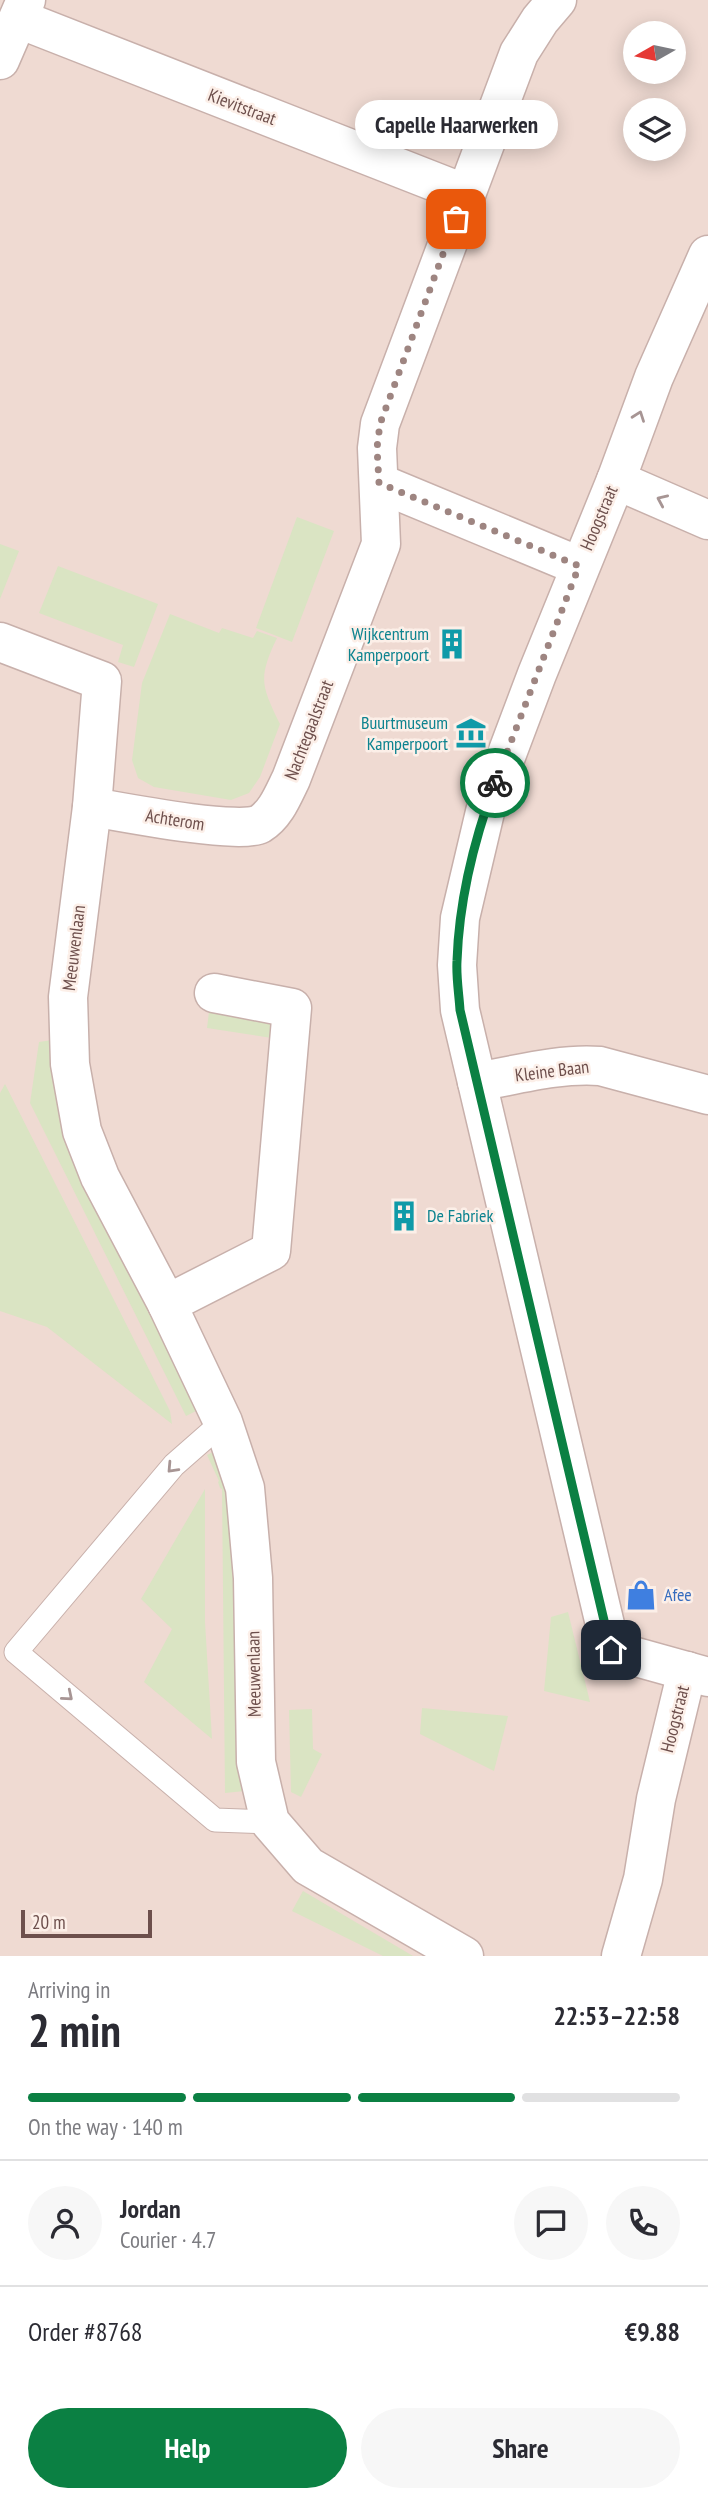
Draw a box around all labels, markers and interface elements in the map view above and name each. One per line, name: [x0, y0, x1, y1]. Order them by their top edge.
north arrow: [623, 21, 686, 84]
map controls: [623, 21, 686, 161]
street label: Kievitstraat: [205, 83, 280, 130]
button: layers: [623, 98, 686, 161]
callout: Capelle Haarwerken: [354, 100, 558, 149]
text: Capelle Haarwerken: [375, 110, 538, 139]
pin: [426, 189, 486, 249]
icon: bag: [437, 200, 475, 238]
one-way arrow: [631, 410, 645, 422]
street label: Hoogstraat: [575, 482, 622, 554]
one-way arrow: [657, 494, 669, 508]
place label: Wijkcentrum Kamperpoort: [348, 622, 429, 666]
building icon: Wijkcentrum Kamperpoort: [435, 627, 469, 661]
street label: Nachtegaalstraat: [279, 677, 338, 783]
place label: Buurtmuseum Kamperpoort: [361, 711, 448, 755]
museum icon: Buurtmuseum Kamperpoort: [454, 716, 488, 750]
courier: [460, 748, 530, 818]
icon: bike: [476, 764, 514, 802]
street label: Achterom: [144, 804, 206, 836]
street label: Meeuwenlaan: [57, 904, 90, 992]
street label: Kleine Baan: [514, 1055, 590, 1086]
building icon: De Fabriek: [387, 1199, 421, 1233]
place label: De Fabriek: [427, 1204, 493, 1227]
one-way arrow: [167, 1460, 180, 1473]
shop icon: Afee: [624, 1578, 658, 1612]
place label: Afee: [664, 1583, 692, 1606]
pin: [581, 1620, 641, 1680]
street label: Meeuwenlaan: [241, 1631, 266, 1717]
icon: home: [592, 1631, 630, 1669]
street label: Hoogstraat: [655, 1683, 694, 1755]
one-way arrow: [60, 1688, 73, 1700]
scale bar: [21, 1907, 152, 1939]
text: 20 m: [32, 1910, 66, 1934]
text: Arriving in: [28, 1975, 110, 2004]
text: 22:53–22:58: [553, 1999, 680, 2032]
text: 2 min: [28, 2000, 121, 2060]
text: On the way · 140 m: [28, 2112, 183, 2141]
button: person: [28, 2186, 102, 2260]
button: chat: [514, 2186, 588, 2260]
button: phone: [606, 2186, 680, 2260]
text: Jordan: [120, 2192, 181, 2225]
text: Courier · 4.7: [120, 2225, 216, 2254]
text: Order #8768: [28, 2315, 143, 2348]
text: €9.88: [625, 2315, 680, 2348]
button: Help: [28, 2408, 347, 2488]
button: Share: [361, 2408, 680, 2488]

